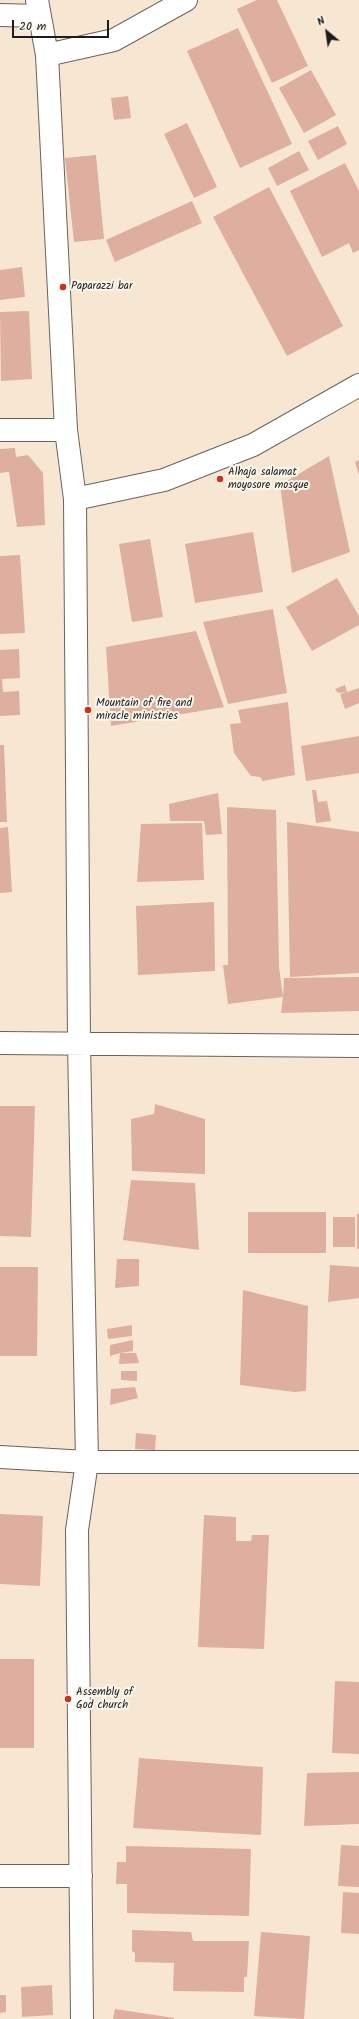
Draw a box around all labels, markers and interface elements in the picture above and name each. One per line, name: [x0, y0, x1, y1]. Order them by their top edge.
scale bar: [14, 12, 111, 38]
north arrow: [307, 12, 347, 52]
text: N: [314, 12, 329, 31]
text: 20 m: [19, 17, 46, 36]
place label: Paparazzi bar: [71, 280, 133, 294]
marker: Paparazzi bar: [58, 282, 68, 292]
place label: Alhaja salamat moyosore mosque: [228, 466, 308, 492]
marker: Alhaja salamat moyosore mosque: [215, 474, 225, 484]
place label: Mountain of fire and miracle ministries: [96, 697, 192, 723]
marker: Mountain of fire and miracle ministries: [83, 705, 93, 715]
place label: Assembly of God church: [76, 1686, 133, 1712]
marker: Assembly of God church: [63, 1694, 73, 1704]

